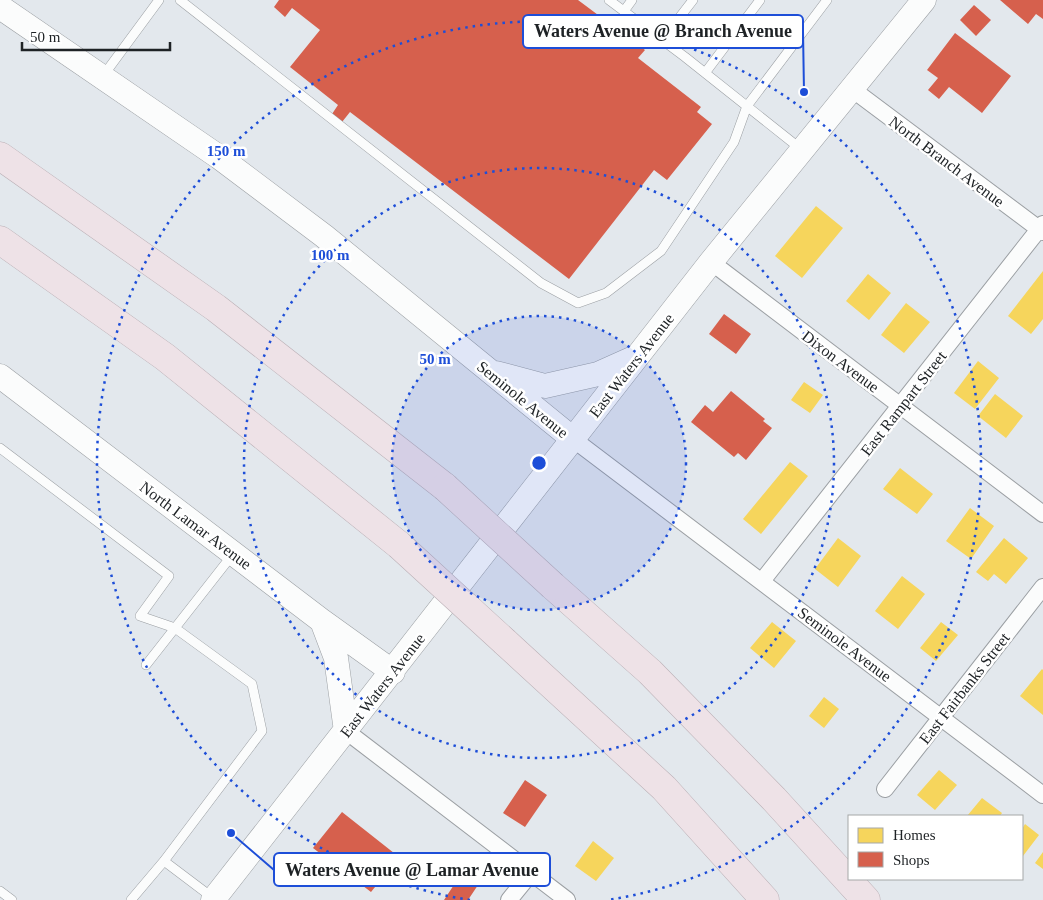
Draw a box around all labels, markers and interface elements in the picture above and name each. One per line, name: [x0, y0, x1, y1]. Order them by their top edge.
callout: Waters Avenue @ Branch Avenue: [523, 15, 803, 48]
scale bar: [22, 20, 170, 52]
text: Waters Avenue @ Branch Avenue: [534, 21, 792, 41]
text: 50 m: [30, 29, 61, 45]
street label: North Branch Avenue: [886, 113, 1007, 210]
text: 150 m: [207, 143, 246, 159]
text: 100 m: [311, 247, 350, 263]
street label: East Waters Avenue: [586, 310, 677, 421]
street label: Dixon Avenue: [799, 327, 882, 396]
street label: East Rampart Street: [857, 347, 951, 460]
text: 50 m: [419, 351, 451, 367]
street label: Seminole Avenue: [474, 358, 572, 441]
centre of rings: [530, 454, 548, 472]
street label: North Lamar Avenue: [137, 478, 255, 573]
street label: Seminole Avenue: [795, 604, 895, 685]
street label: East Fairbanks Street: [916, 629, 1013, 747]
street label: East Waters Avenue: [337, 630, 428, 741]
legend: [848, 815, 1023, 880]
text: Homes: [893, 827, 936, 843]
text: Shops: [893, 852, 930, 868]
callout: Waters Avenue @ Lamar Avenue: [274, 853, 550, 886]
text: Waters Avenue @ Lamar Avenue: [285, 860, 539, 880]

